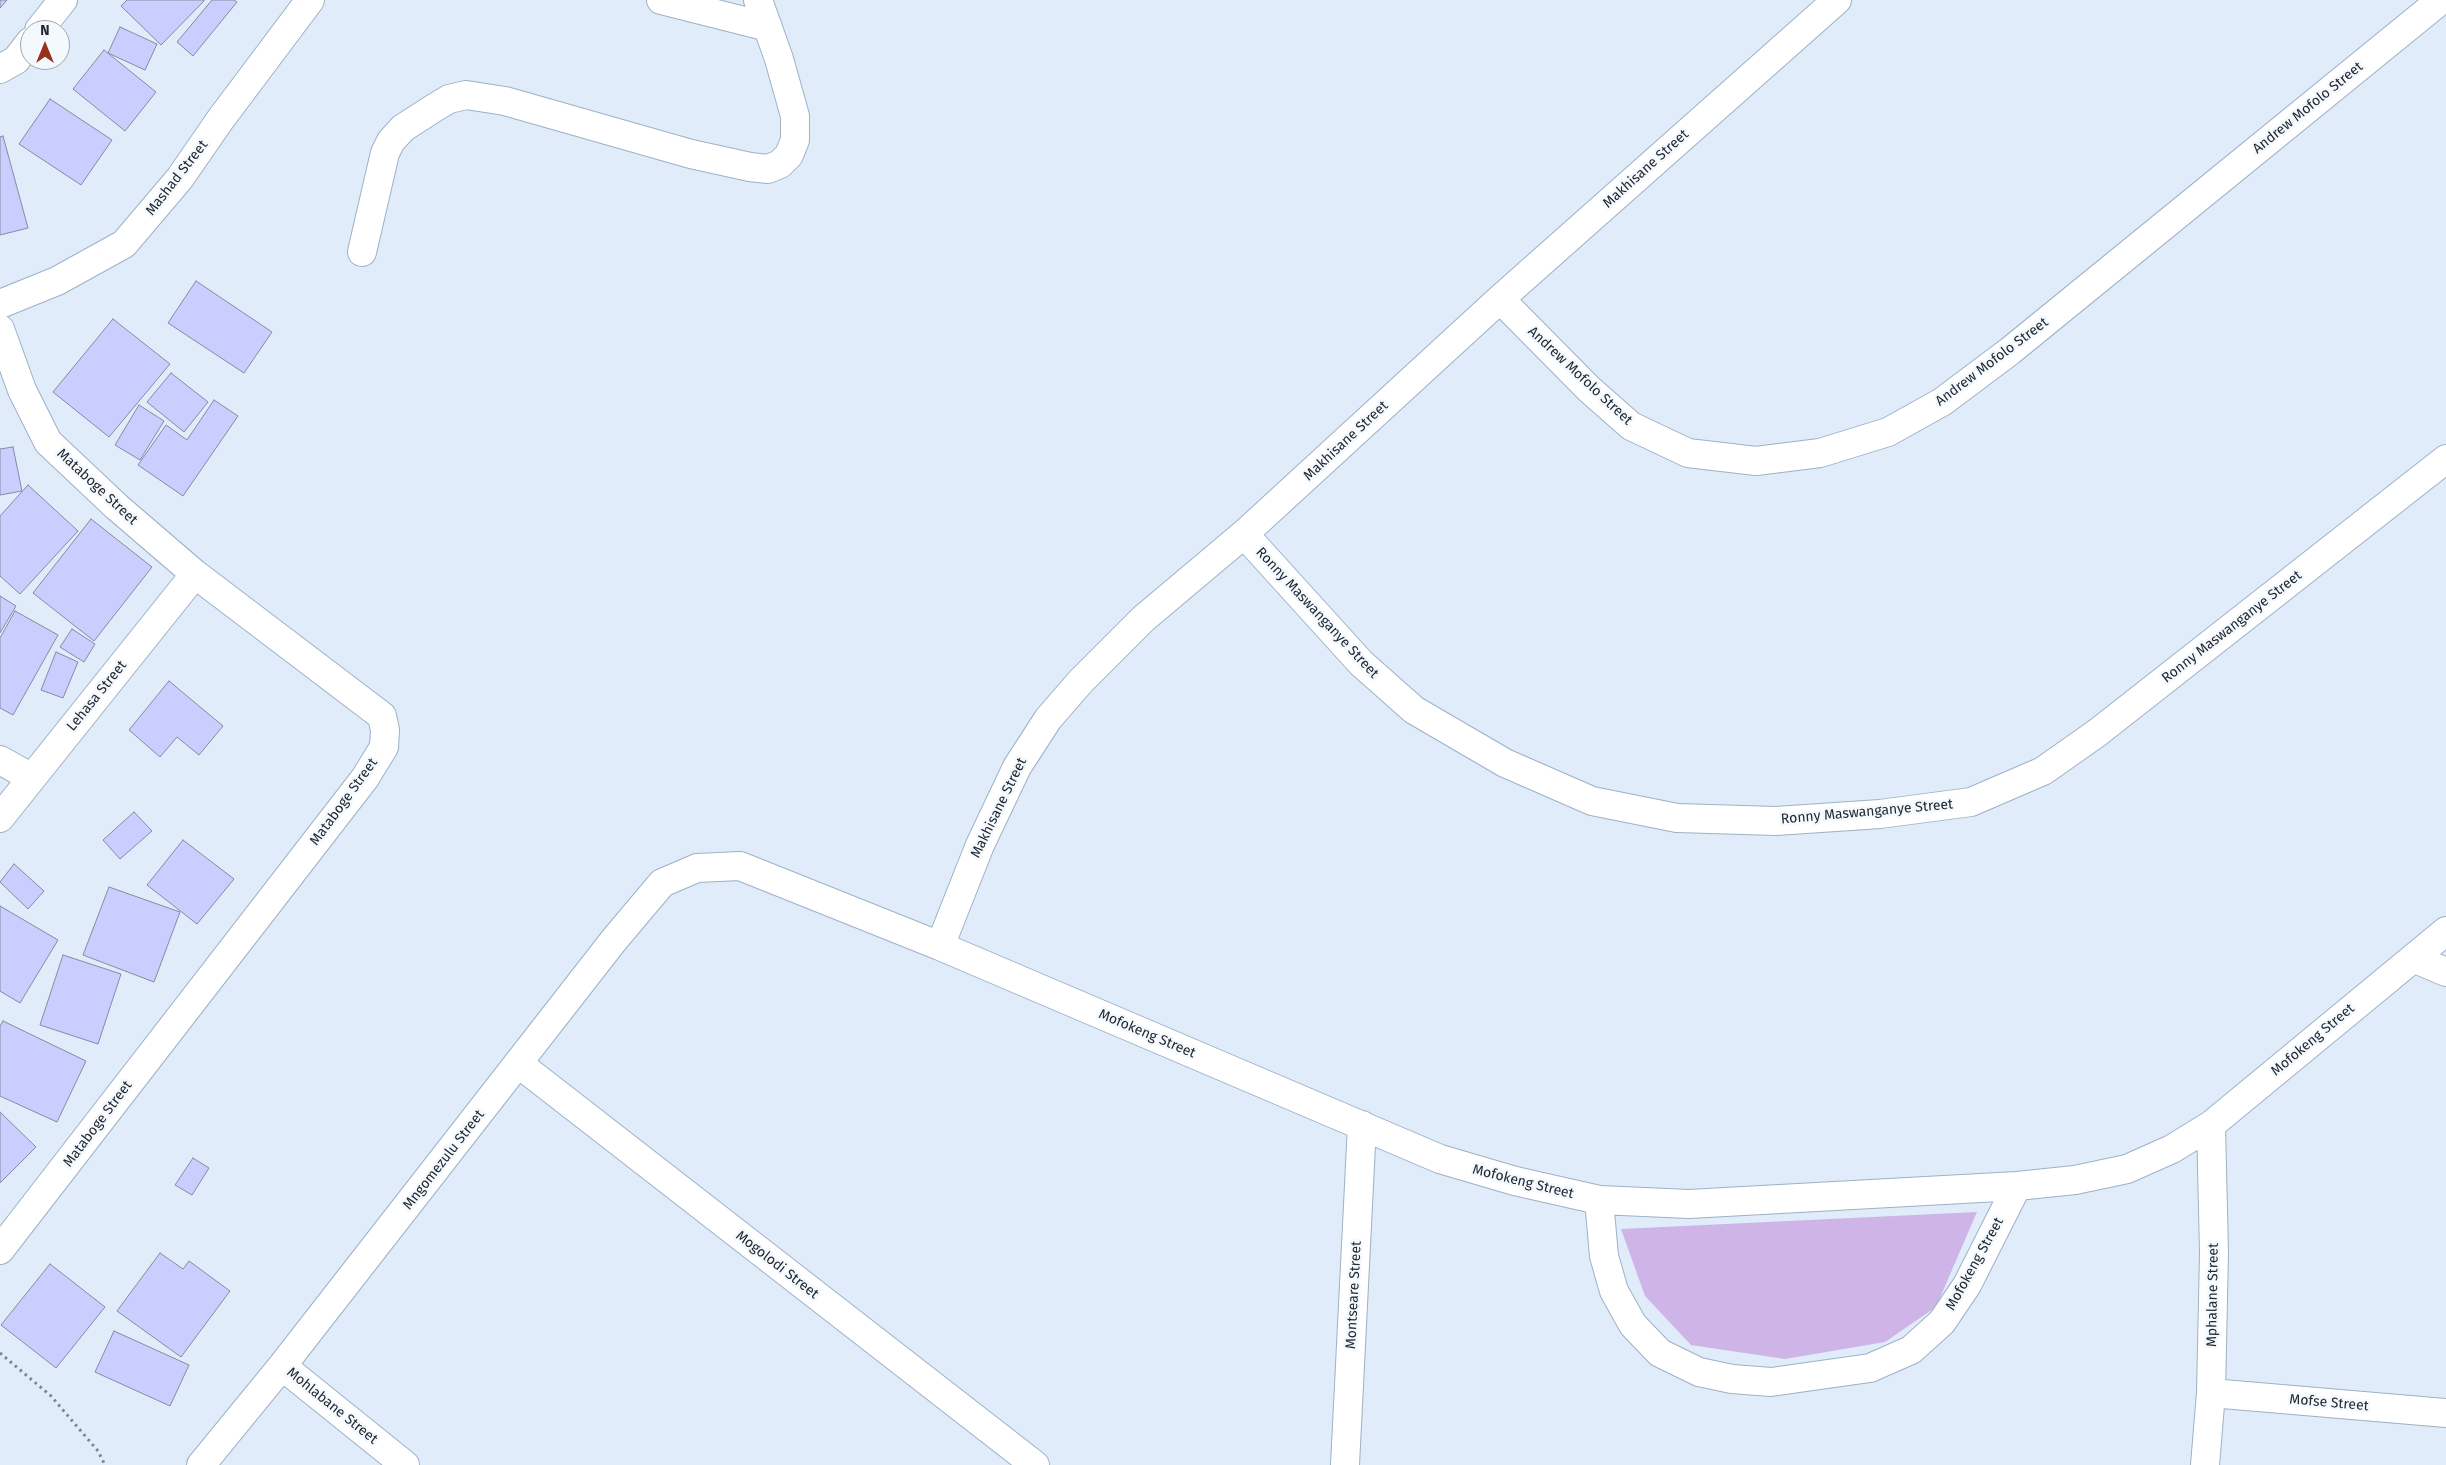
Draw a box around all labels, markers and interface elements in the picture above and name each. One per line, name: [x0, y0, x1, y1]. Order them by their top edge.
north arrow: [20, 20, 70, 70]
text: N: [40, 22, 50, 39]
street label: Andrew Mofolo Street: [2250, 58, 2366, 158]
street label: Makhisane Street: [1600, 126, 1692, 212]
street label: Mashad Street: [142, 137, 212, 219]
street label: Andrew Mofolo Street: [1932, 314, 2052, 410]
street label: Andrew Mofolo Street: [1524, 323, 1636, 429]
street label: Makhisane Street: [1300, 398, 1392, 484]
street label: Mataboge Street: [53, 445, 141, 529]
street label: Ronny Maswanganye Street: [1252, 544, 1382, 682]
street label: Ronny Maswanganye Street: [2159, 567, 2305, 687]
street label: Lehasa Street: [64, 657, 130, 735]
street label: Mataboge Street: [307, 755, 381, 849]
street label: Makhisane Street: [967, 755, 1031, 861]
street label: Ronny Maswanganye Street: [1780, 796, 1954, 828]
street label: Mofokeng Street: [2268, 1000, 2358, 1080]
street label: Mofokeng Street: [1096, 1006, 1198, 1062]
street label: Mataboge Street: [60, 1077, 136, 1171]
street label: Mngomezulu Street: [400, 1107, 488, 1213]
street label: Mofokeng Street: [1471, 1161, 1575, 1203]
street label: Mofokeng Street: [1943, 1215, 2007, 1313]
street label: Mogolodi Street: [732, 1227, 822, 1303]
street label: Montseare Street: [1343, 1240, 1365, 1350]
street label: Mphalane Street: [2204, 1243, 2222, 1347]
street label: Mohlabane Street: [283, 1364, 381, 1448]
street label: Mofse Street: [2289, 1391, 2369, 1415]

